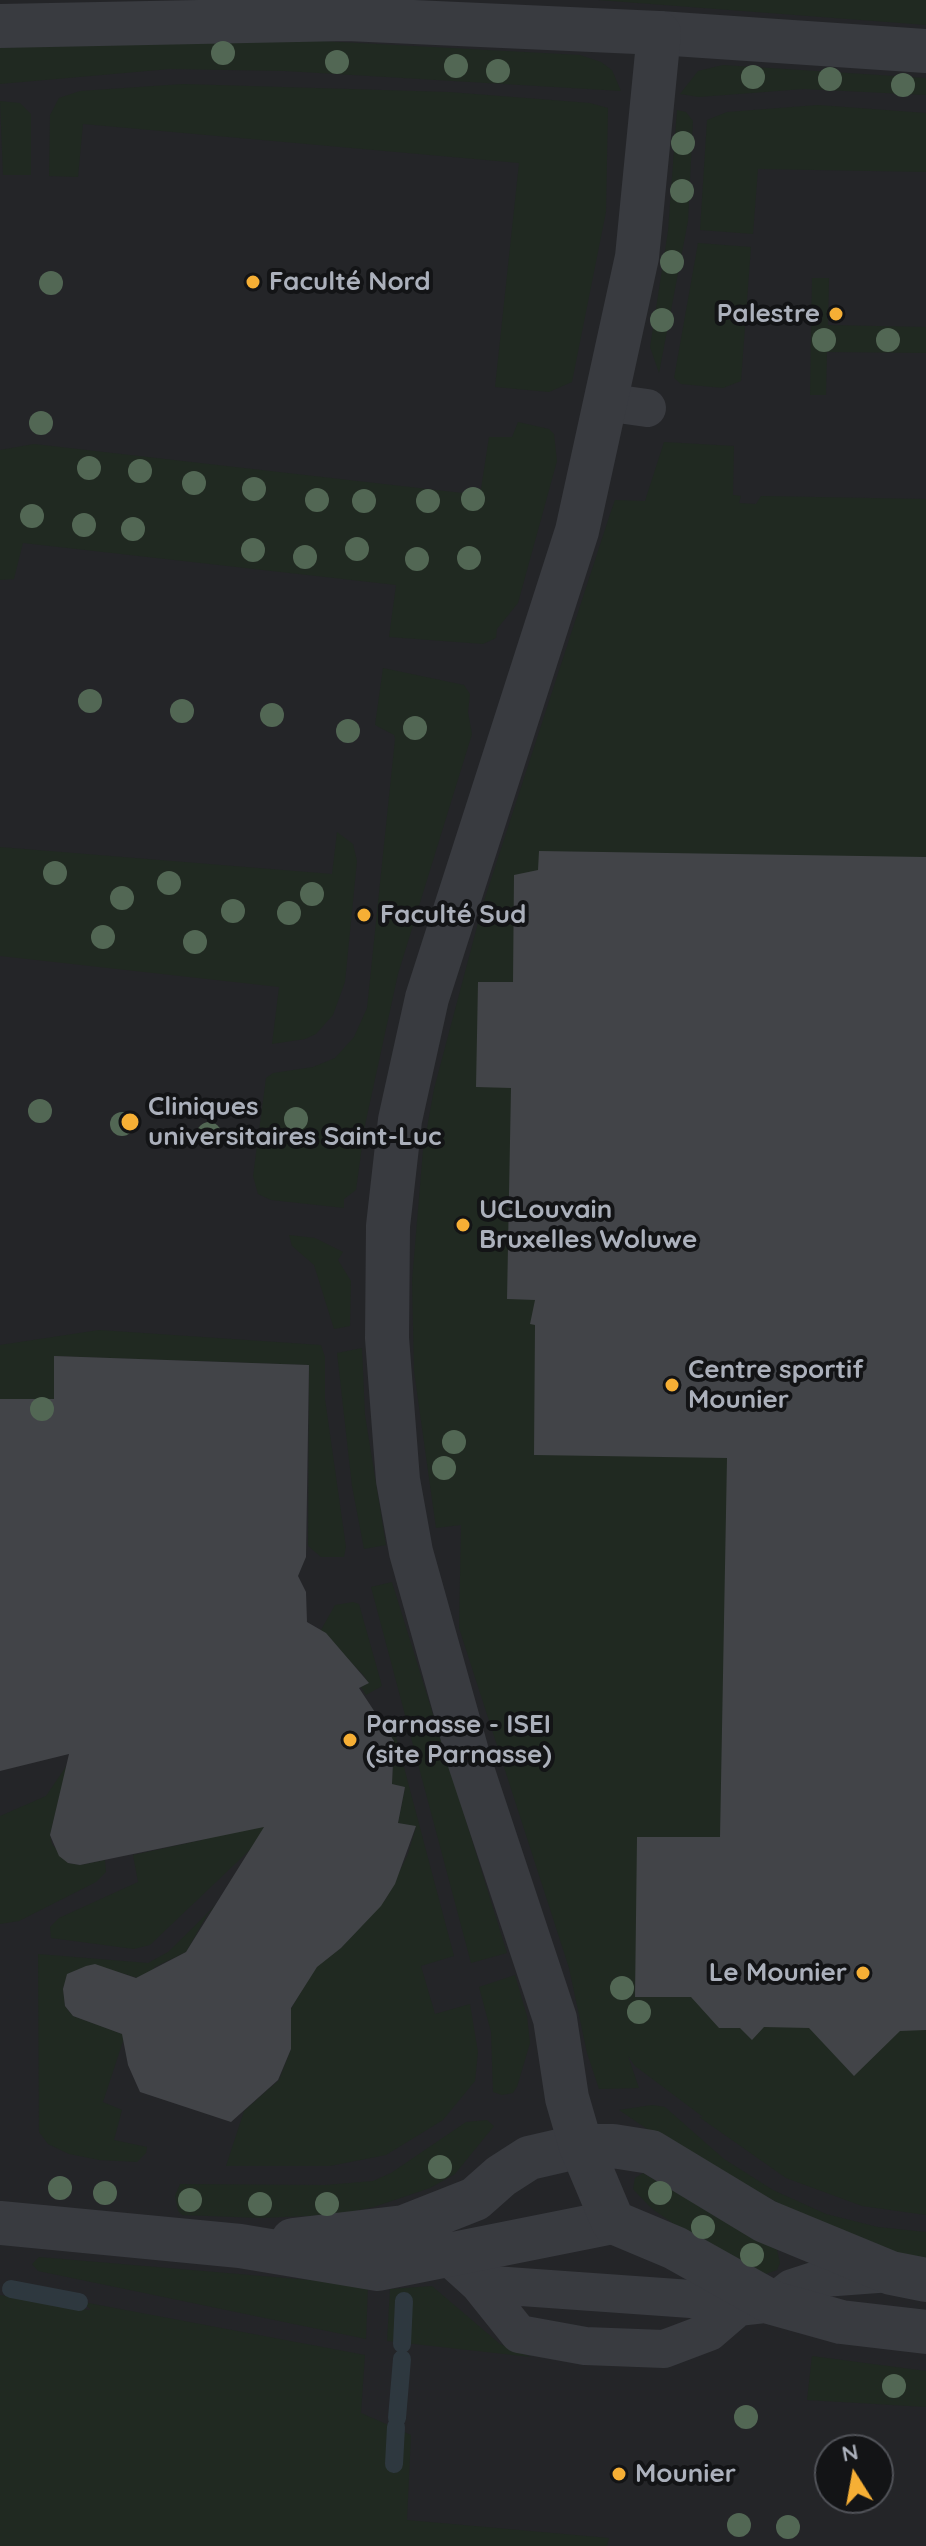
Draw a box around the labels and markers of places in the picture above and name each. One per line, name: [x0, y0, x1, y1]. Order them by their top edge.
place label: Faculté Nord: [269, 266, 431, 298]
marker: Faculté Nord: [244, 273, 262, 291]
place label: Palestre: [717, 298, 820, 330]
marker: Palestre: [827, 305, 845, 323]
place label: Faculté Sud: [380, 899, 526, 931]
marker: Faculté Sud: [355, 906, 373, 924]
place label: Cliniques universitaires Saint-Luc: [148, 1091, 441, 1152]
marker: Cliniques universitaires Saint-Luc: [119, 1111, 141, 1133]
place label: UCLouvain Bruxelles Woluwe: [479, 1194, 697, 1256]
marker: UCLouvain Bruxelles Woluwe: [454, 1216, 472, 1234]
place label: Centre sportif Mounier: [688, 1354, 864, 1416]
marker: Centre sportif Mounier: [663, 1376, 681, 1394]
place label: Parnasse - ISEI (site Parnasse): [366, 1709, 552, 1770]
marker: Parnasse - ISEI (site Parnasse): [341, 1731, 359, 1749]
place label: Le Mounier: [709, 1957, 847, 1989]
marker: Le Mounier: [854, 1964, 872, 1982]
place label: Mounier: [635, 2458, 736, 2490]
marker: Mounier: [610, 2465, 628, 2483]

